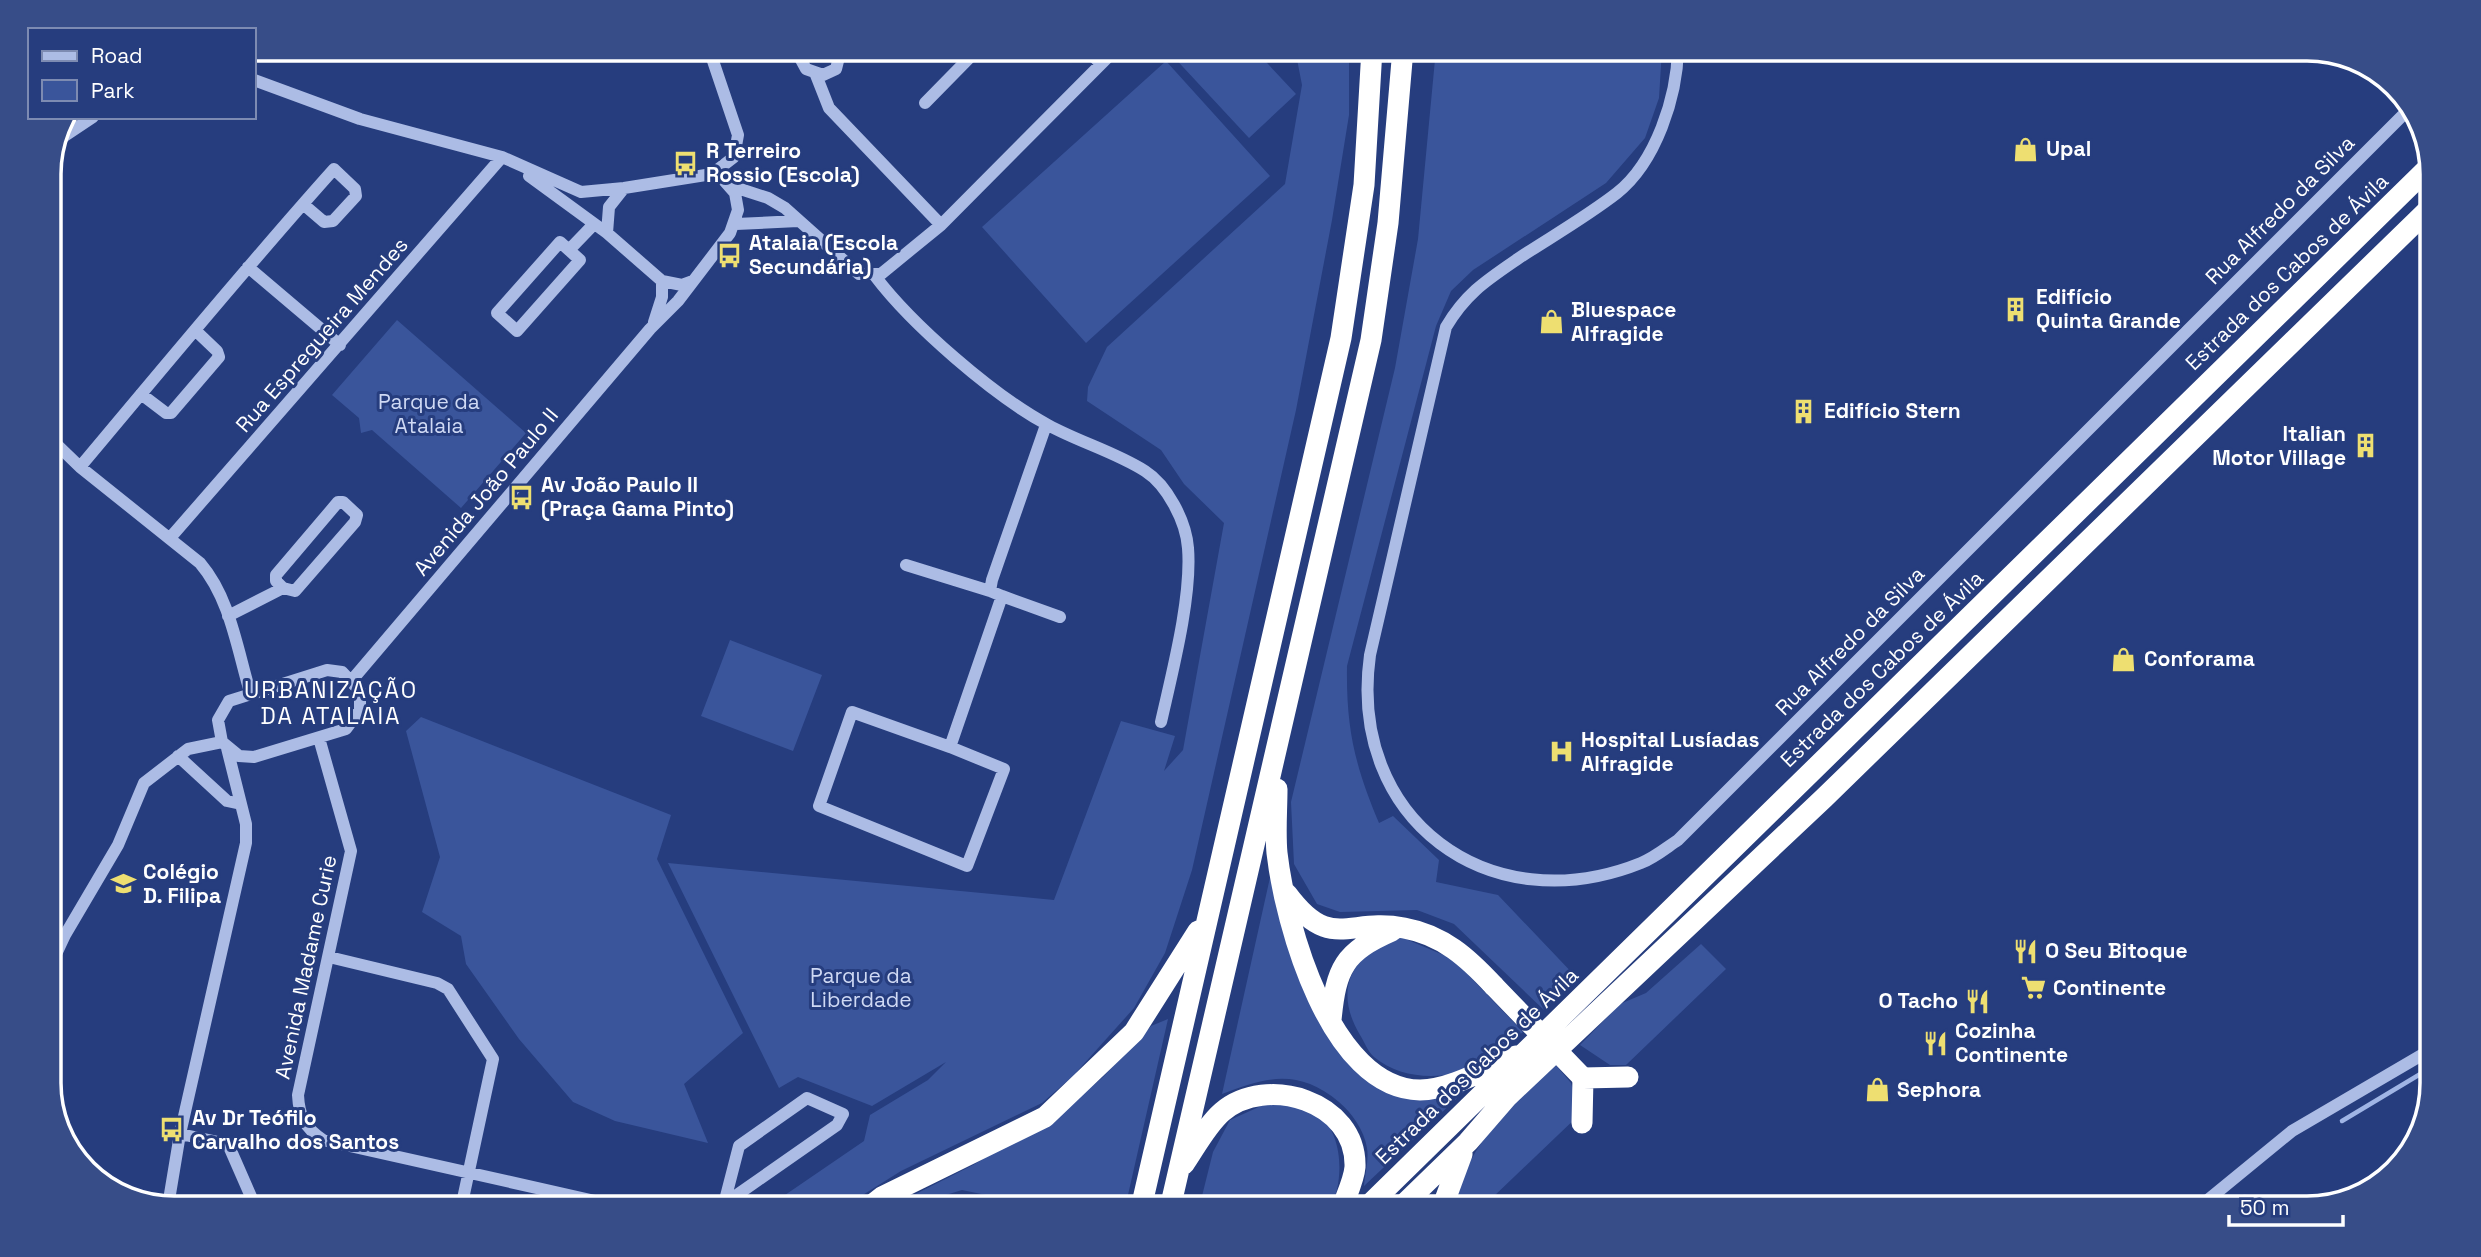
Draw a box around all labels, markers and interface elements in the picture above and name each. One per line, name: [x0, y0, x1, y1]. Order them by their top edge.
legend: [28, 28, 256, 119]
text: Road: [91, 42, 143, 69]
text: Park: [91, 77, 135, 104]
street label: Rua Alfredo da Silva: [2199, 129, 2360, 290]
shop icon: Upal: [2012, 135, 2040, 163]
place label: Upal: [2046, 135, 2091, 162]
place label: R Terreiro Rossio (Escola): [706, 137, 860, 188]
bus stop icon: R Terreiro Rossio (Escola): [672, 149, 700, 177]
street label: Estrada dos Cabos de Ávila: [2180, 168, 2394, 376]
place label: Atalaia (Escola Secundária): [749, 229, 898, 280]
street label: Rua Espregueira Mendes: [230, 232, 414, 438]
bus stop icon: Atalaia (Escola Secundária): [715, 241, 743, 269]
place label: Edifício Quinta Grande: [2036, 283, 2181, 334]
building icon: Edifício Quinta Grande: [2002, 295, 2030, 323]
place label: Bluespace Alfragide: [1571, 296, 1676, 347]
shop icon: Bluespace Alfragide: [1537, 308, 1565, 336]
park label: Parque da Atalaia: [378, 388, 480, 439]
building icon: Edifício Stern: [1790, 397, 1818, 425]
place label: Edifício Stern: [1824, 397, 1961, 424]
street label: Avenida João Paulo II: [407, 402, 564, 581]
place label: Italian Motor Village: [2212, 420, 2346, 471]
building icon: Italian Motor Village: [2352, 432, 2380, 460]
place label: Av João Paulo II (Praça Gama Pinto): [541, 471, 734, 522]
bus stop icon: Av João Paulo II (Praça Gama Pinto): [507, 483, 535, 511]
street label: Rua Alfredo da Silva: [1769, 560, 1930, 721]
street label: Estrada dos Cabos de Ávila: [1775, 565, 1989, 773]
shop icon: Conforama: [2110, 645, 2138, 673]
place label: Conforama: [2144, 645, 2255, 672]
district label: URBANIZAÇÃO DA ATALAIA: [244, 675, 418, 731]
place label: Hospital Lusíadas Alfragide: [1581, 726, 1760, 777]
hospital icon: Hospital Lusíadas Alfragide: [1547, 738, 1575, 766]
street label: Avenida Madame Curie: [269, 852, 342, 1081]
place label: Colégio D. Filipa: [143, 858, 221, 909]
school or university icon: Colégio D. Filipa: [109, 870, 137, 898]
restaurant icon: O Seu Bitoque: [2011, 937, 2039, 965]
place label: O Seu Bitoque: [2045, 937, 2188, 964]
park label: Parque da Liberdade: [810, 962, 912, 1013]
street label: Estrada dos Cabos de Ávila: [1370, 962, 1584, 1170]
supermarket icon: Continente: [2019, 974, 2047, 1002]
place label: Continente: [2053, 974, 2166, 1001]
place label: O Tacho: [1879, 987, 1958, 1014]
restaurant icon: O Tacho: [1964, 987, 1992, 1015]
place label: Cozinha Continente: [1955, 1017, 2068, 1068]
restaurant icon: Cozinha Continente: [1921, 1029, 1949, 1057]
shop icon: Sephora: [1863, 1076, 1891, 1104]
place label: Sephora: [1897, 1076, 1981, 1103]
place label: Av Dr Teófilo Carvalho dos Santos: [192, 1104, 399, 1155]
bus stop icon: Av Dr Teófilo Carvalho dos Santos: [158, 1116, 186, 1144]
scale bar: [2229, 1184, 2343, 1228]
text: 50 m: [2240, 1194, 2290, 1221]

